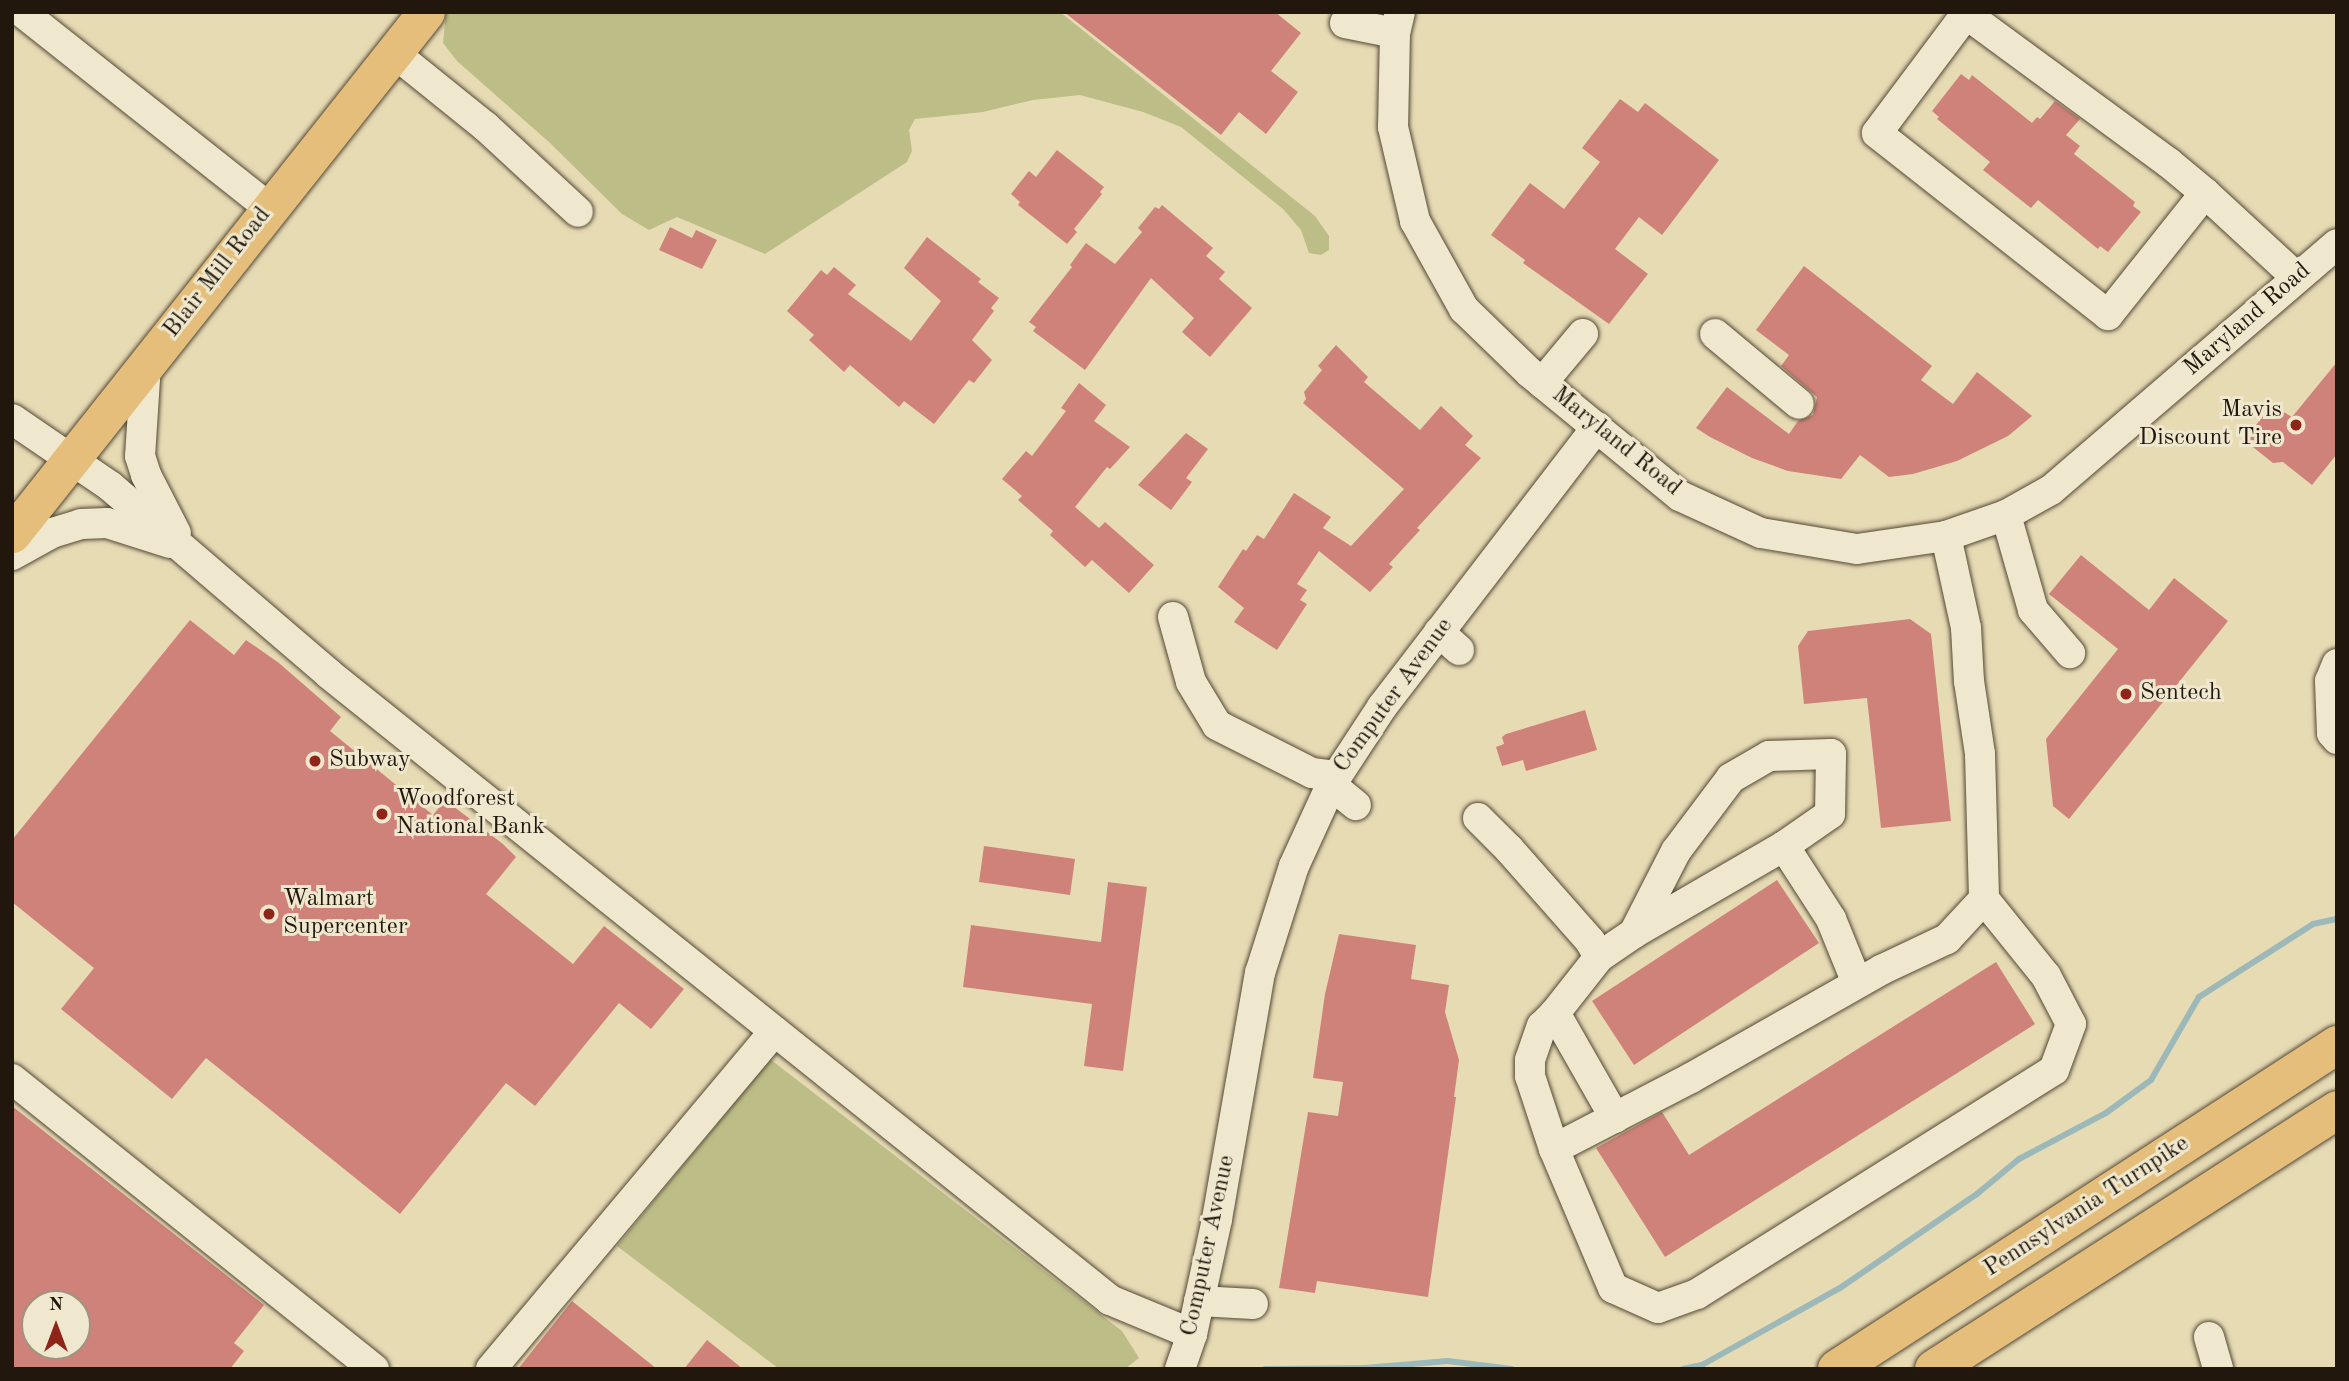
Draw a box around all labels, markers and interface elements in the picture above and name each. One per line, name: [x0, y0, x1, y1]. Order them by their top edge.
street label: Blair Mill Road: [158, 202, 278, 344]
street label: Maryland Road: [2179, 257, 2317, 383]
street label: Maryland Road: [1545, 381, 1687, 503]
place label: Mavis Discount Tire: [2139, 397, 2282, 453]
marker: Mavis Discount Tire: [2288, 417, 2304, 433]
street label: Computer Avenue: [1328, 613, 1460, 779]
place label: Sentech: [2140, 680, 2222, 708]
marker: Sentech: [2118, 686, 2134, 702]
place label: Subway: [329, 747, 411, 775]
marker: Subway: [307, 753, 323, 769]
place label: Woodforest National Bank: [396, 786, 545, 842]
marker: Woodforest National Bank: [374, 806, 390, 822]
place label: Walmart Supercenter: [283, 886, 408, 942]
marker: Walmart Supercenter: [261, 906, 277, 922]
street label: Pennsylvania Turnpike: [1979, 1130, 2195, 1284]
street label: Computer Avenue: [1176, 1153, 1242, 1339]
north arrow: [21, 1290, 91, 1360]
text: N: [49, 1296, 63, 1315]

